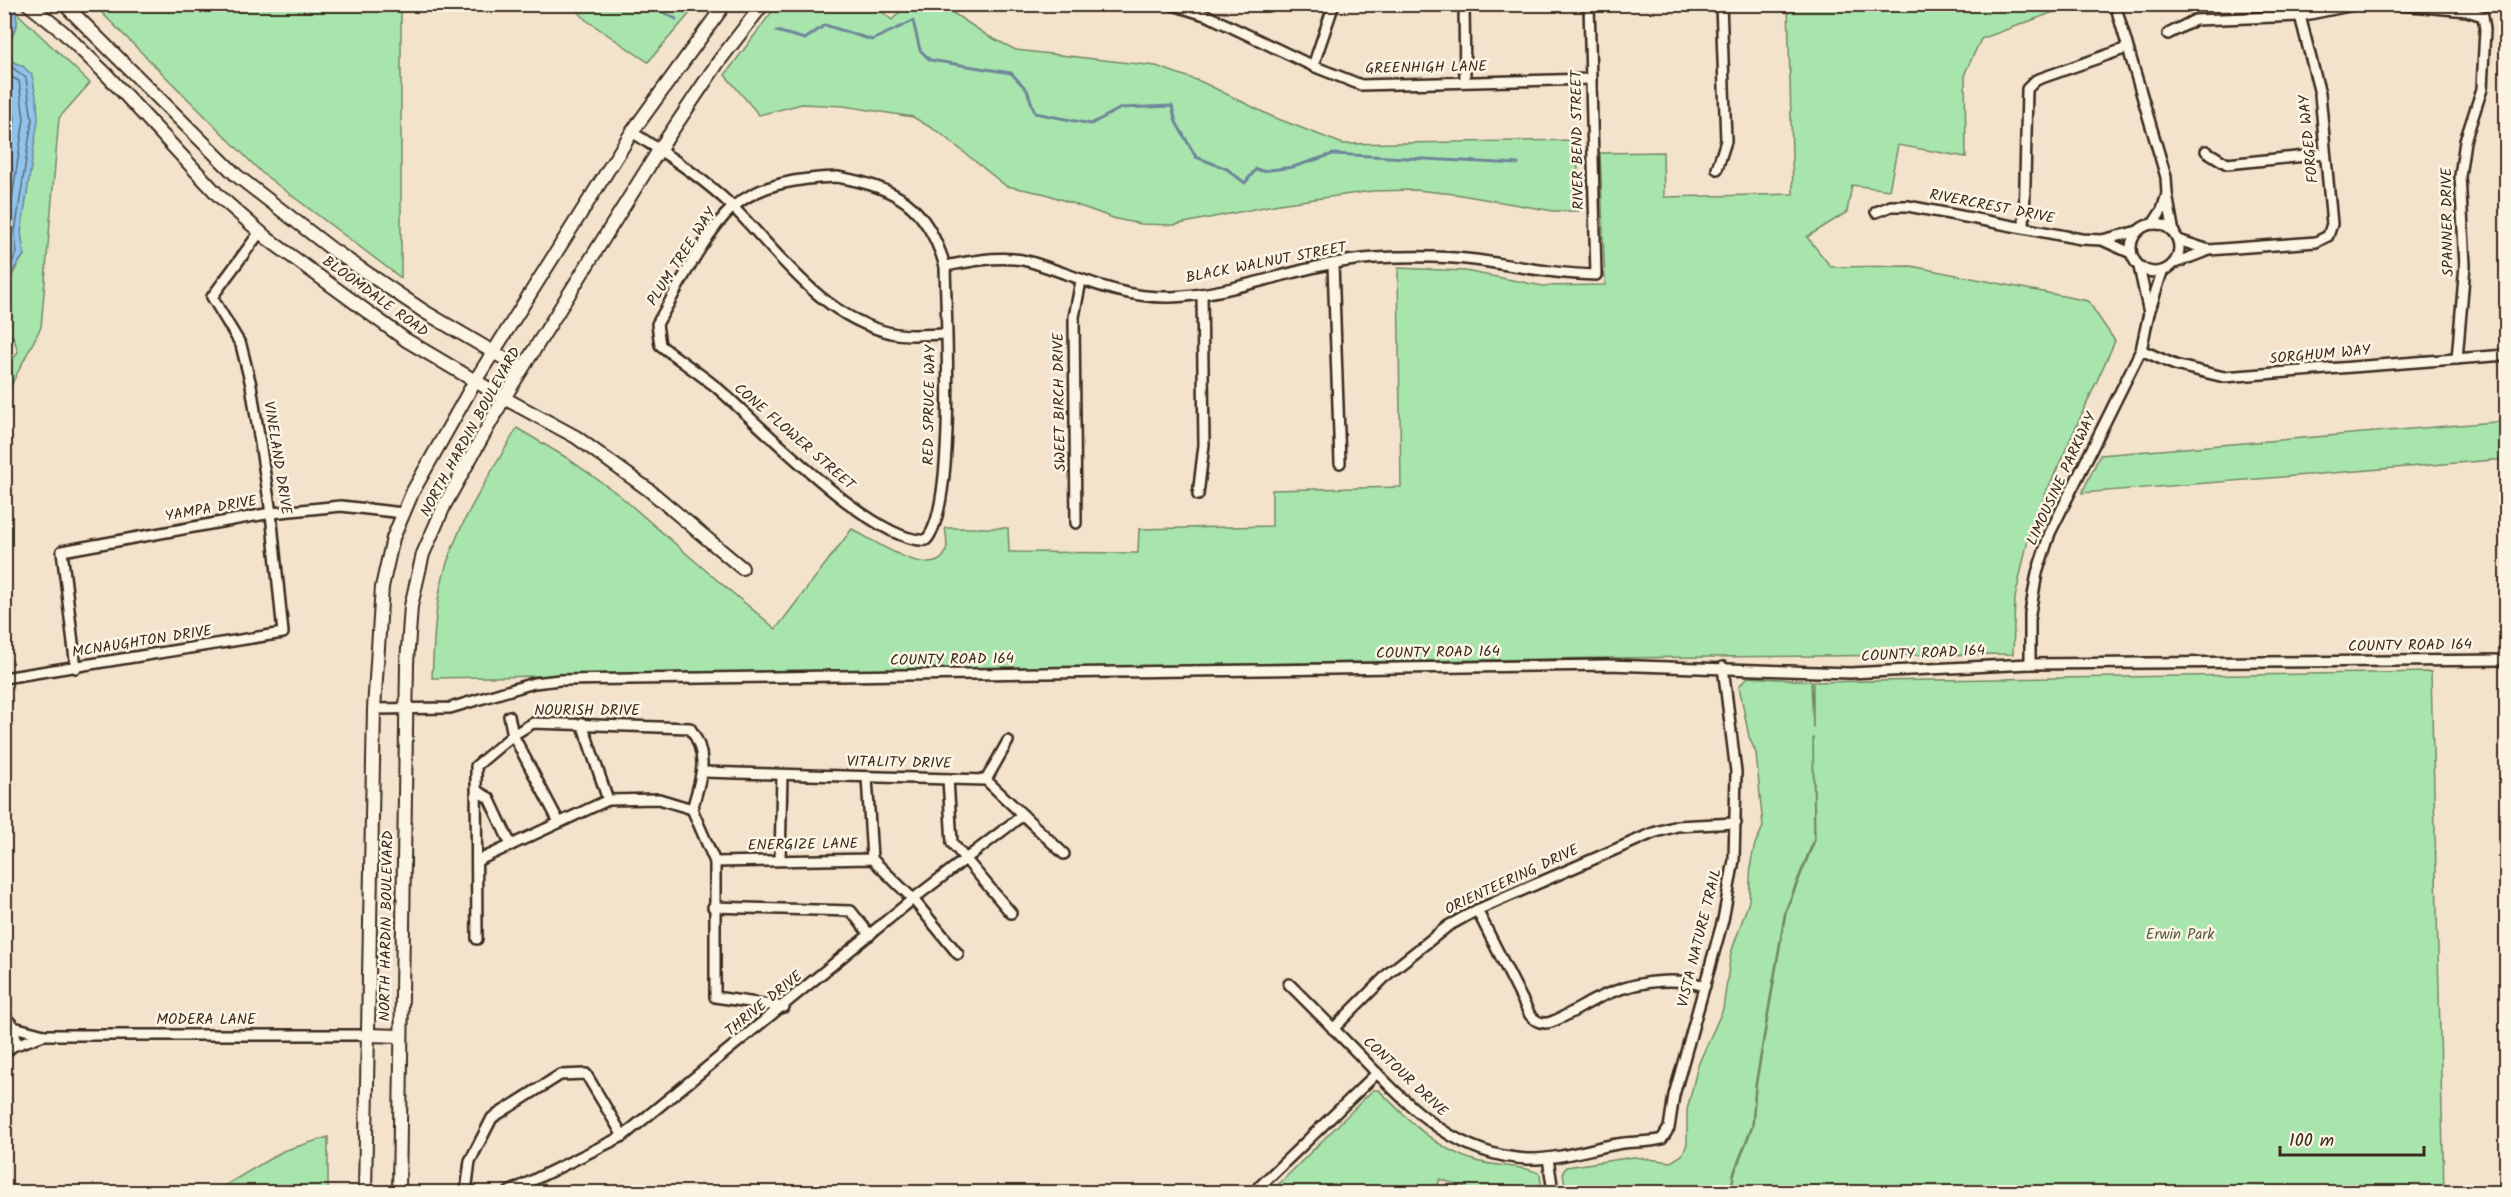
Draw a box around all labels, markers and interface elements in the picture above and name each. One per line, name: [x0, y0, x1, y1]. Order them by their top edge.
street label: GREENHIGH LANE: [1365, 55, 1488, 81]
street label: RIVER BEND STREET: [1565, 68, 1591, 210]
street label: FORGED WAY: [2292, 92, 2326, 184]
street label: SPANNER DRIVE: [2435, 166, 2461, 277]
street label: RIVERCREST DRIVE: [1927, 183, 2058, 231]
street label: PLUM TREE WAY: [641, 202, 724, 311]
street label: BLACK WALNUT STREET: [1184, 235, 1350, 290]
street label: BLOOMDALE ROAD: [317, 250, 433, 344]
street label: SWEET BIRCH DRIVE: [1047, 331, 1073, 472]
street label: SORGHUM WAY: [2268, 339, 2373, 371]
street label: NORTH HARDIN BOULEVARD: [414, 342, 528, 521]
street label: RED SPRUCE WAY: [917, 343, 943, 465]
street label: CONE FLOWER STREET: [728, 377, 861, 498]
street label: VINELAND DRIVE: [256, 400, 298, 518]
street label: LIMOUSINE PARKWAY: [2021, 407, 2104, 550]
street label: YAMPA DRIVE: [163, 489, 260, 529]
street label: MCNAUGHTON DRIVE: [70, 619, 215, 665]
street label: COUNTY ROAD 164: [2348, 633, 2472, 659]
street label: COUNTY ROAD 164: [1860, 639, 1986, 669]
street label: COUNTY ROAD 164: [1376, 640, 1500, 666]
street label: COUNTY ROAD 164: [890, 647, 1014, 673]
street label: NOURISH DRIVE: [534, 699, 641, 723]
street label: VITALITY DRIVE: [846, 750, 953, 776]
street label: NORTH HARDIN BOULEVARD: [373, 830, 401, 1022]
street label: ENERGIZE LANE: [747, 832, 860, 858]
street label: ORIENTEERING DRIVE: [1441, 838, 1584, 922]
street label: VISTA NATURE TRAIL: [1671, 866, 1729, 1010]
park label: Erwin Park: [2146, 923, 2215, 947]
street label: THRIVE DRIVE: [720, 964, 809, 1043]
street label: MODERA LANE: [156, 1008, 257, 1032]
street label: CONTOUR DRIVE: [1357, 1031, 1454, 1124]
scale bar: [2280, 1119, 2424, 1157]
text: 100 m: [2289, 1127, 2334, 1156]

